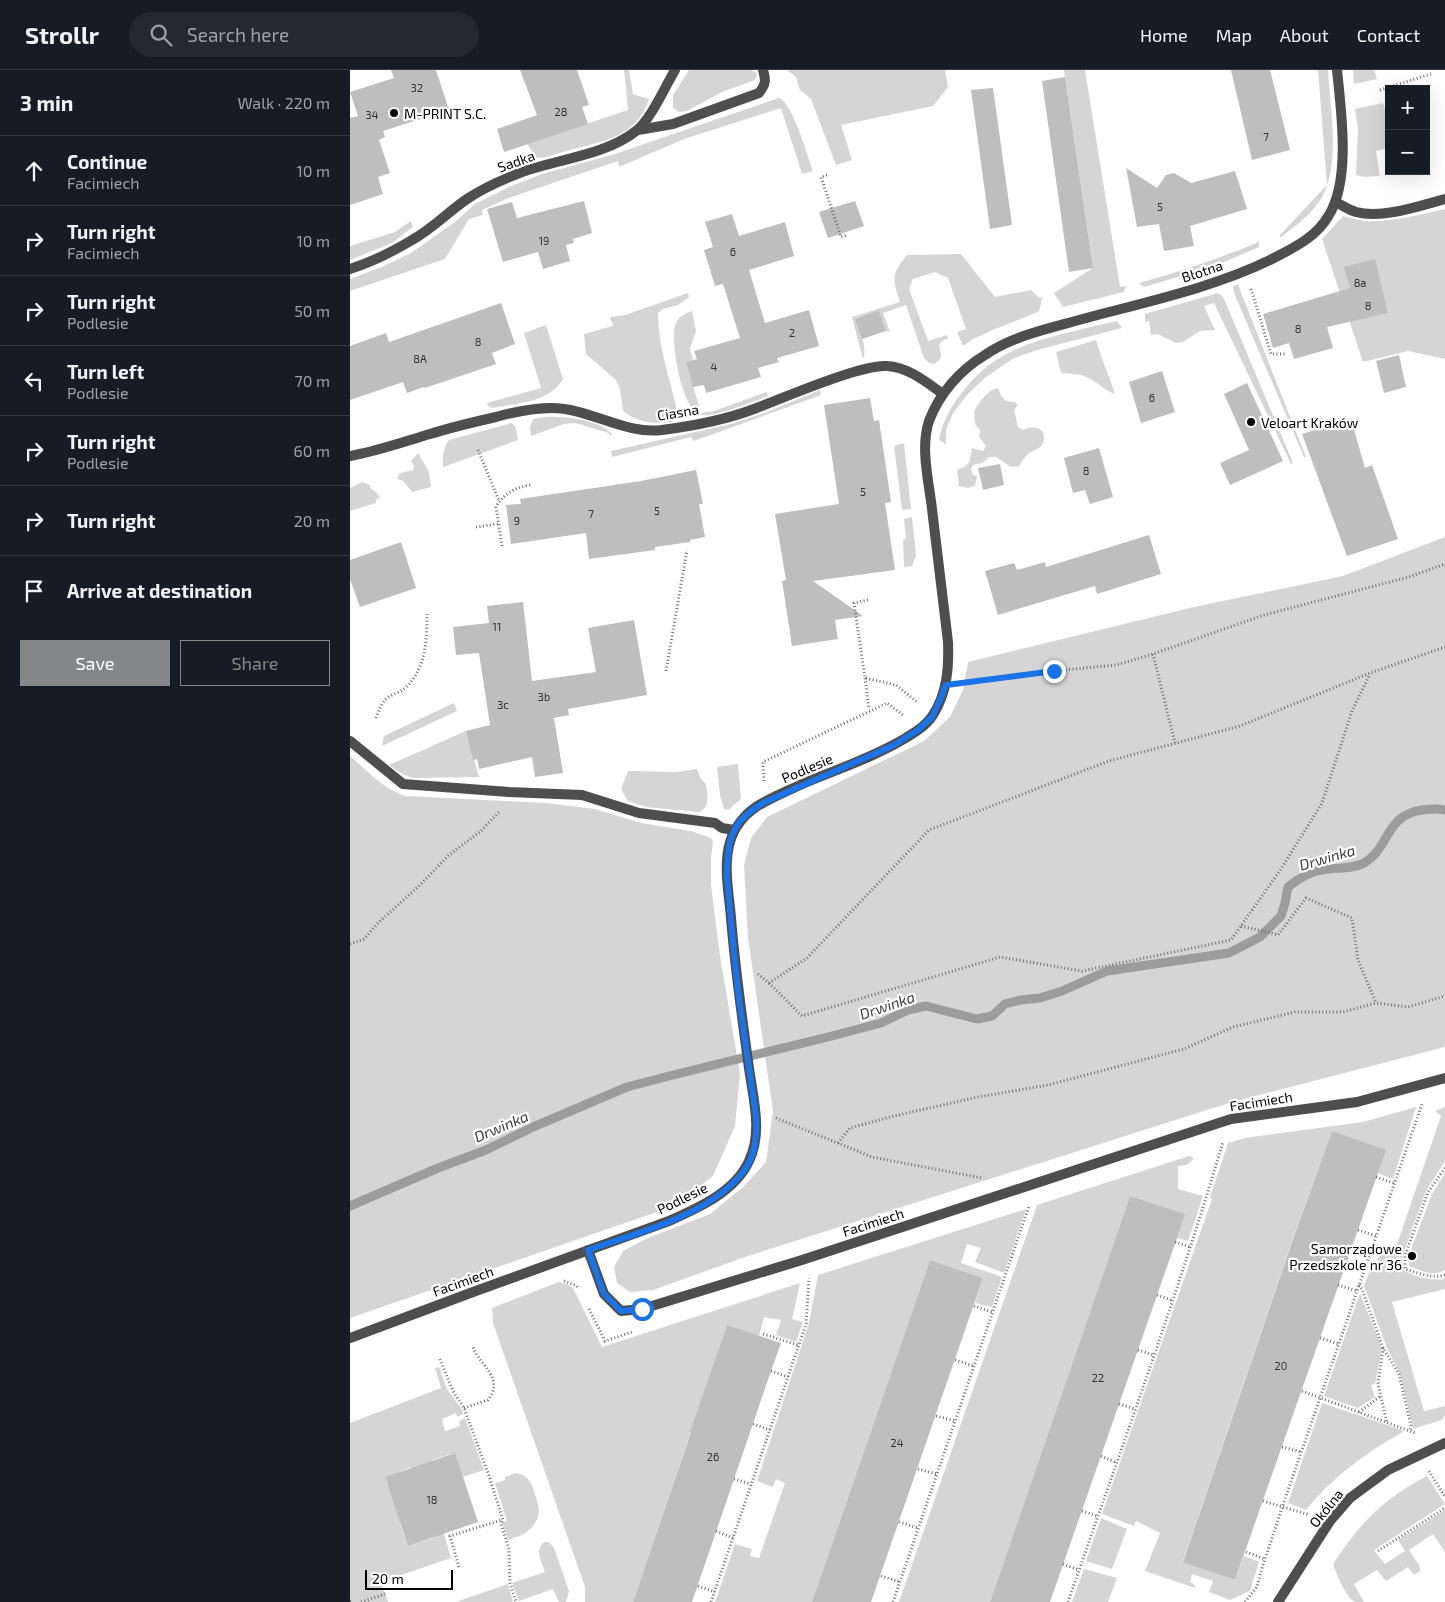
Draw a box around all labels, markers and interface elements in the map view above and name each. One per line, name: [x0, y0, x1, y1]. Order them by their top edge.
search box: [129, 12, 479, 57]
text: Strollr: [25, 20, 99, 49]
icon: search: [147, 21, 175, 49]
text: Search here: [187, 23, 289, 46]
text: Home: [1140, 24, 1188, 46]
text: Map: [1216, 24, 1252, 46]
text: About: [1280, 24, 1329, 46]
text: Contact: [1357, 24, 1420, 46]
house number: 32: [411, 81, 423, 94]
map controls: [1385, 85, 1430, 175]
button: +: [1385, 85, 1430, 130]
text: 3 min: [20, 90, 73, 115]
text: Walk · 220 m: [237, 93, 330, 112]
place label: M-PRINT S.C.: [404, 105, 486, 122]
house number: 28: [555, 105, 567, 118]
marker: M-PRINT S.C.: [388, 107, 400, 119]
house number: 34: [366, 108, 379, 121]
house number: 7: [1263, 130, 1269, 143]
button: −: [1385, 130, 1430, 175]
street label: Sadka: [495, 146, 537, 176]
text: Continue: [67, 150, 147, 173]
icon: ahead: [20, 157, 48, 185]
text: 10 m: [296, 161, 330, 180]
text: Facimiech: [67, 173, 140, 192]
house number: 5: [1157, 200, 1163, 213]
text: Turn right: [67, 220, 155, 243]
icon: right: [20, 227, 48, 255]
text: 10 m: [296, 231, 330, 250]
house number: 19: [539, 234, 549, 247]
text: Facimiech: [67, 243, 140, 262]
house number: 6: [730, 245, 736, 258]
street label: Błotna: [1179, 256, 1225, 286]
house number: 8a: [1354, 276, 1366, 289]
text: Turn right: [67, 290, 155, 313]
icon: right: [20, 297, 48, 325]
house number: 8: [1365, 299, 1371, 312]
text: 50 m: [294, 301, 330, 320]
text: Podlesie: [67, 313, 129, 332]
house number: 8: [1295, 322, 1301, 335]
house number: 2: [789, 326, 795, 339]
house number: 8: [475, 335, 481, 348]
house number: 8A: [413, 352, 427, 365]
text: Turn left: [67, 360, 144, 383]
house number: 4: [711, 360, 718, 373]
icon: left: [20, 367, 48, 395]
text: 70 m: [295, 371, 330, 390]
text: Podlesie: [67, 383, 129, 402]
house number: 6: [1149, 391, 1155, 404]
street label: Ciasna: [656, 400, 700, 424]
place label: Veloart Kraków: [1261, 414, 1359, 431]
marker: Veloart Kraków: [1245, 416, 1257, 428]
text: Turn right: [67, 430, 155, 453]
icon: right: [20, 437, 48, 465]
text: 60 m: [294, 441, 330, 460]
text: Podlesie: [67, 453, 129, 472]
house number: 8: [1083, 464, 1089, 477]
house number: 5: [860, 485, 866, 498]
house number: 5: [654, 504, 660, 517]
icon: right: [20, 507, 48, 535]
house number: 7: [588, 507, 594, 520]
text: Turn right: [67, 509, 155, 532]
text: 20 m: [294, 511, 330, 530]
house number: 9: [514, 514, 520, 527]
icon: arrive: [20, 577, 48, 605]
text: Arrive at destination: [67, 579, 252, 602]
house number: 11: [493, 620, 501, 633]
button: Save: [20, 640, 170, 686]
button: Share: [180, 640, 330, 686]
route end: [1043, 660, 1066, 683]
house number: 3b: [538, 690, 550, 703]
house number: 3c: [497, 698, 509, 711]
street label: Podlesie: [779, 750, 835, 786]
water label: Drwinka: [1297, 840, 1357, 874]
water label: Drwinka: [857, 987, 917, 1023]
street label: Facimiech: [1228, 1088, 1294, 1114]
water label: Drwinka: [471, 1107, 531, 1145]
street label: Podlesie: [654, 1179, 710, 1217]
street label: Facimiech: [840, 1204, 906, 1240]
place label: Samorządowe Przedszkole nr 36: [1289, 1240, 1402, 1273]
marker: Samorządowe Przedszkole nr 36: [1406, 1250, 1418, 1262]
street label: Facimiech: [430, 1262, 496, 1300]
route start: [631, 1298, 654, 1321]
house number: 20: [1275, 1359, 1287, 1372]
house number: 22: [1092, 1371, 1104, 1384]
house number: 24: [891, 1436, 904, 1449]
house number: 26: [707, 1450, 719, 1463]
street label: Okólna: [1305, 1485, 1347, 1531]
house number: 18: [426, 1493, 438, 1506]
scale bar: [365, 1567, 452, 1590]
text: 20 m: [372, 1570, 404, 1587]

